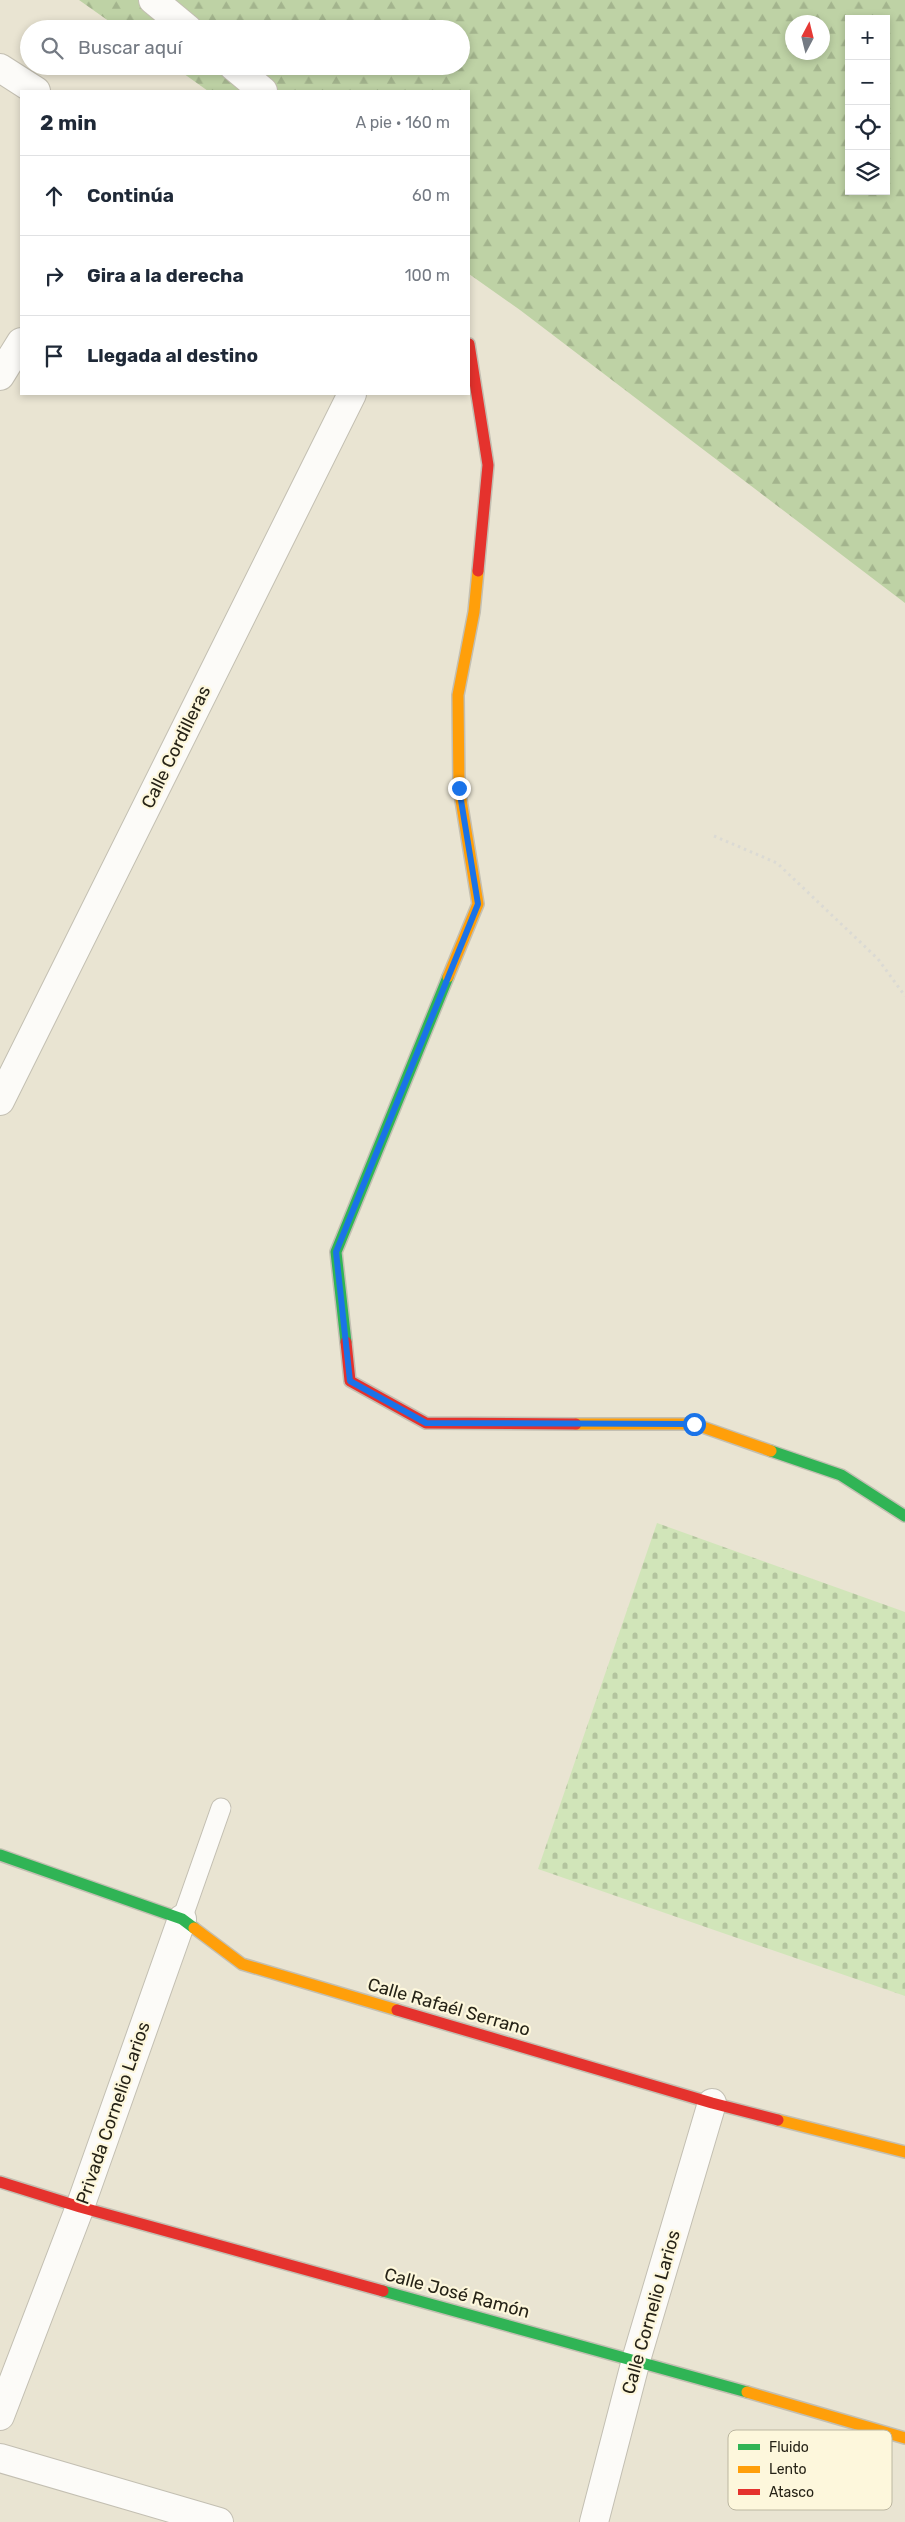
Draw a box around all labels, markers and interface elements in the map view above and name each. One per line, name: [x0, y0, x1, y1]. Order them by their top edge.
north arrow: [785, 15, 830, 60]
map controls: [845, 15, 890, 195]
button: +: [845, 15, 890, 60]
search box: [20, 20, 470, 75]
icon: search: [38, 34, 66, 62]
text: Buscar aquí: [78, 36, 182, 59]
button: −: [845, 60, 890, 105]
button: locate: [845, 105, 890, 150]
text: 2 min: [40, 110, 97, 135]
text: A pie · 160 m: [355, 113, 450, 132]
button: layers: [845, 150, 890, 195]
icon: ahead: [40, 182, 68, 210]
text: Continúa: [87, 184, 174, 207]
text: 60 m: [412, 186, 450, 205]
icon: right: [40, 262, 68, 290]
text: Gira a la derecha: [87, 264, 244, 287]
text: 100 m: [405, 266, 450, 285]
icon: arrive: [40, 342, 68, 370]
text: Llegada al destino: [87, 344, 258, 367]
street label: Calle Cordilleras: [137, 682, 215, 812]
route end: [448, 777, 471, 800]
route start: [683, 1413, 706, 1436]
street label: Calle Rafaél Serrano: [365, 1973, 533, 2041]
street label: Privada Cornelio Larios: [71, 2019, 155, 2207]
street label: Calle Cornelio Larios: [617, 2227, 685, 2397]
street label: Calle José Ramón: [382, 2263, 532, 2323]
legend: [728, 2430, 892, 2510]
text: Fluido: [769, 2439, 809, 2456]
text: Lento: [769, 2461, 806, 2478]
text: Atasco: [769, 2484, 814, 2501]

